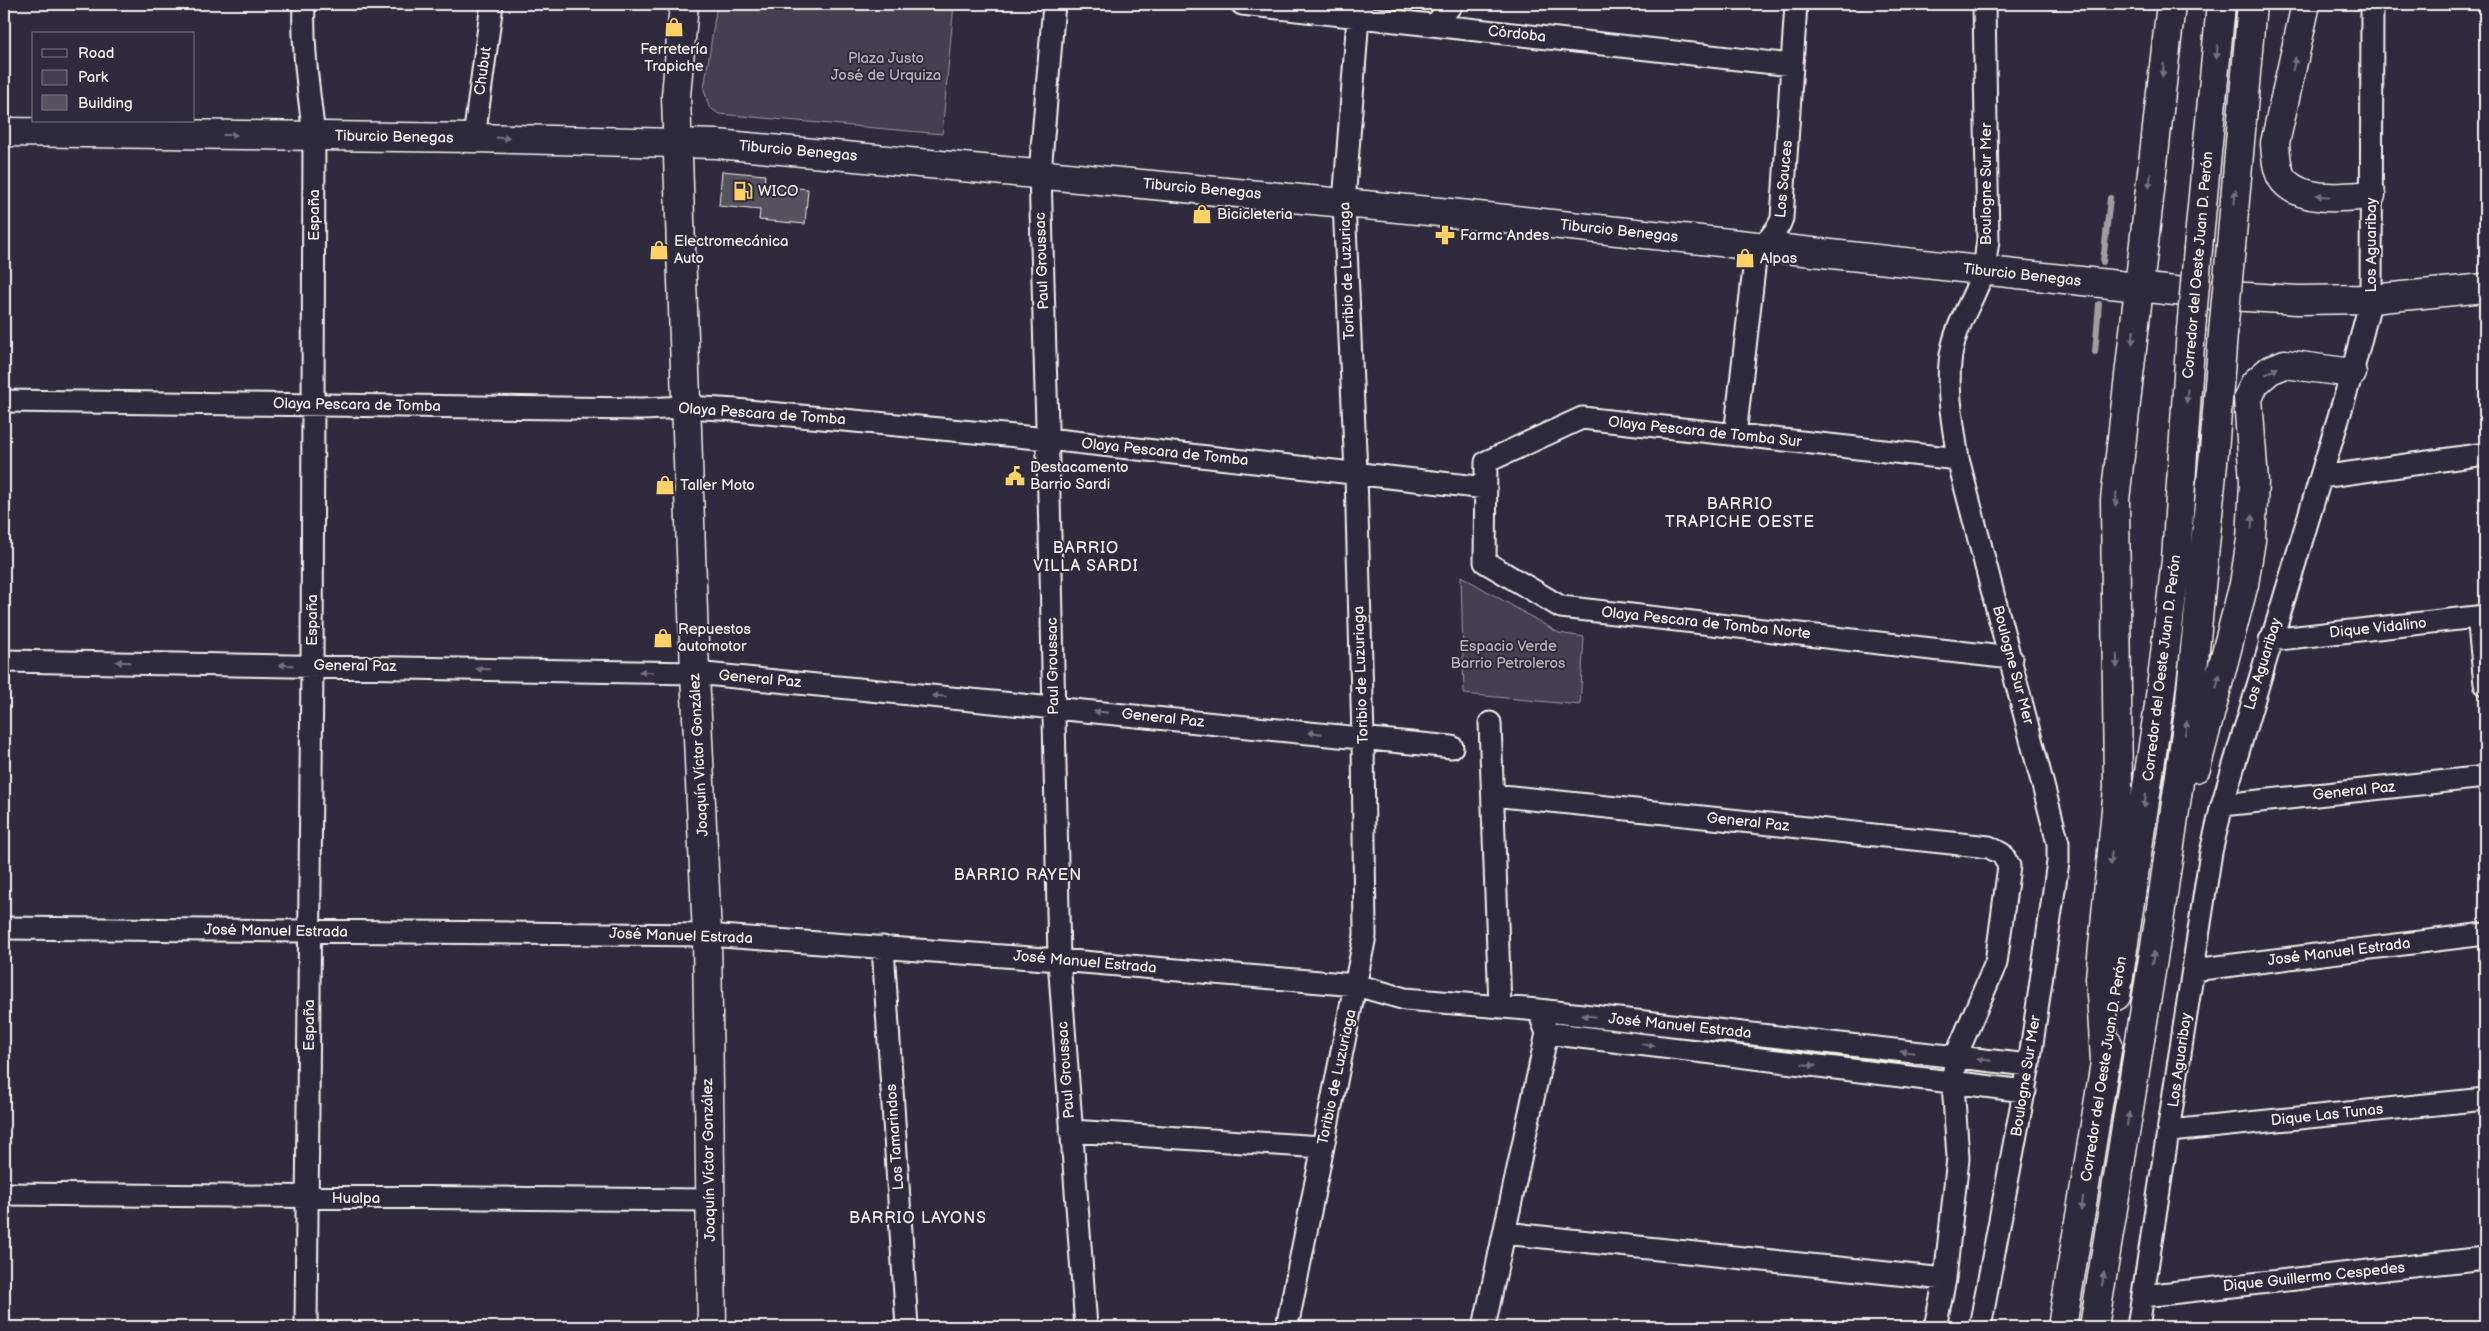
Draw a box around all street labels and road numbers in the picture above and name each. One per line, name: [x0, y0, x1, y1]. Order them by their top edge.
street label: Córdoba: [1487, 22, 1547, 46]
street label: Chubut: [470, 45, 496, 96]
street label: Boulogne Sur Mer: [1977, 122, 1996, 245]
street label: Tiburcio Benegas: [334, 126, 454, 148]
street label: Tiburcio Benegas: [738, 136, 859, 166]
street label: Los Sauces: [1771, 139, 1797, 219]
street label: Corredor del Oeste Juan D. Perón: [2179, 151, 2217, 379]
street label: Tiburcio Benegas: [1142, 174, 1263, 204]
street label: España: [305, 189, 324, 241]
street label: Los Aguaribay: [2362, 197, 2381, 293]
street label: Toribio de Luzuriaga: [1335, 202, 1359, 340]
street label: Paul Groussac: [1031, 212, 1053, 310]
street label: Tiburcio Benegas: [1559, 215, 1680, 247]
street label: Tiburcio Benegas: [1962, 259, 2083, 291]
street label: Olaya Pescara de Tomba: [273, 394, 441, 416]
street label: Olaya Pescara de Tomba: [678, 399, 846, 429]
street label: Olaya Pescara de Tomba Sur: [1607, 412, 1803, 452]
street label: Olaya Pescara de Tomba: [1081, 434, 1249, 470]
street label: Corredor del Oeste Juan D. Perón: [2139, 554, 2185, 782]
street label: España: [303, 594, 322, 646]
street label: Olaya Pescara de Tomba Norte: [1600, 603, 1812, 643]
street label: Boulogne Sur Mer: [1988, 603, 2038, 727]
street label: Toribio de Luzuriaga: [1349, 606, 1373, 744]
street label: Dique Vidalino: [2328, 613, 2428, 643]
street label: Los Aguaribay: [2240, 616, 2286, 712]
street label: Paul Groussac: [1043, 617, 1063, 715]
street label: General Paz: [313, 656, 397, 676]
street label: General Paz: [718, 666, 803, 692]
street label: Joaquín Víctor González: [685, 672, 713, 837]
street label: General Paz: [1121, 704, 1206, 732]
street label: General Paz: [2312, 777, 2397, 805]
street label: General Paz: [1706, 808, 1791, 836]
street label: José Manuel Estrada: [204, 920, 348, 942]
street label: José Manuel Estrada: [609, 924, 753, 948]
street label: José Manuel Estrada: [2267, 934, 2411, 970]
street label: José Manuel Estrada: [1013, 946, 1157, 978]
street label: Corredor del Oeste Juan D. Perón: [2077, 955, 2131, 1183]
street label: España: [300, 999, 319, 1051]
street label: Toribio de Luzuriaga: [1313, 1008, 1361, 1146]
street label: José Manuel Estrada: [1608, 1009, 1752, 1043]
street label: Los Aguaribay: [2164, 1011, 2196, 1108]
street label: Boulogne Sur Mer: [2007, 1013, 2045, 1138]
street label: Paul Groussac: [1053, 1021, 1079, 1119]
street label: Joaquín Víctor González: [698, 1077, 720, 1242]
street label: Los Tamarindos: [882, 1083, 908, 1191]
street label: Dique Las Tunas: [2270, 1100, 2385, 1130]
street label: Hualpa: [332, 1189, 380, 1208]
street label: Dique Guillermo Cespedes: [2222, 1258, 2407, 1296]

